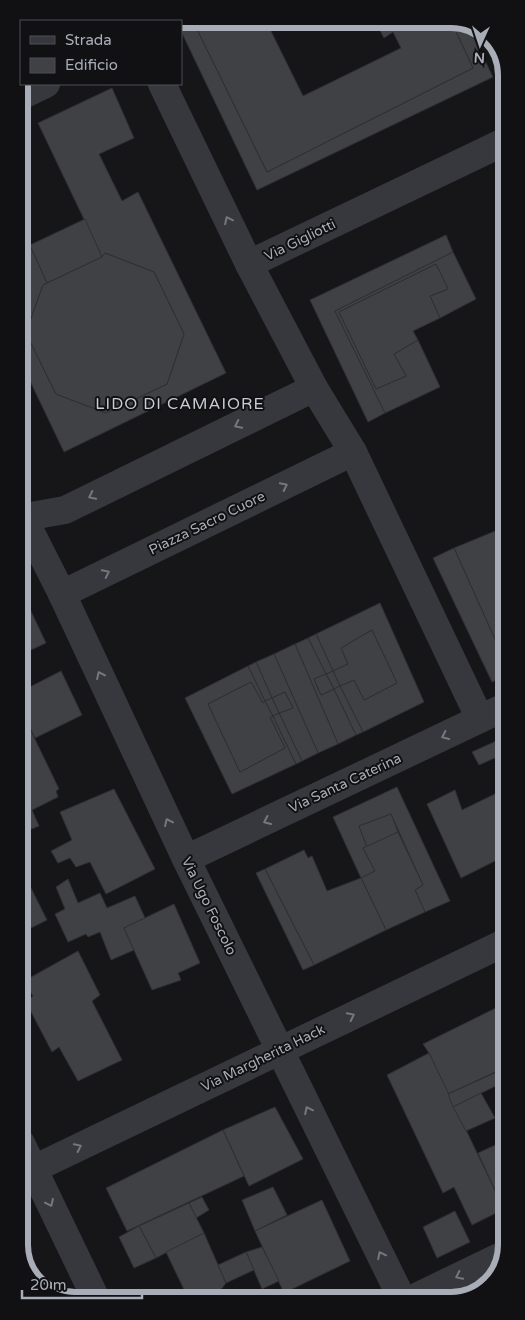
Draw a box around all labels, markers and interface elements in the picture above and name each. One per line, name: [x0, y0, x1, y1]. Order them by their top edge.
legend: [20, 20, 182, 85]
north arrow: [455, 20, 505, 70]
text: Strada: [65, 31, 112, 49]
text: N: [473, 49, 485, 66]
text: Edificio: [65, 56, 118, 74]
street label: Via Gigliotti: [262, 215, 338, 265]
one-way arrow: [224, 216, 234, 225]
district label: LIDO DI CAMAIORE: [95, 394, 265, 414]
one-way arrow: [234, 419, 243, 429]
one-way arrow: [278, 482, 287, 492]
street label: Piazza Sacro Cuore: [146, 487, 268, 558]
one-way arrow: [88, 490, 97, 501]
one-way arrow: [101, 568, 110, 579]
one-way arrow: [96, 671, 106, 680]
one-way arrow: [441, 729, 450, 740]
street label: Via Santa Caterina: [286, 749, 404, 817]
one-way arrow: [263, 814, 272, 825]
one-way arrow: [164, 818, 175, 827]
street label: Via Ugo Foscolo: [178, 854, 240, 958]
one-way arrow: [345, 1013, 354, 1023]
street label: Via Margherita Hack: [198, 1020, 328, 1095]
one-way arrow: [305, 1106, 315, 1115]
one-way arrow: [73, 1143, 82, 1153]
one-way arrow: [44, 1197, 54, 1206]
one-way arrow: [376, 1251, 387, 1260]
scale bar: [22, 1268, 142, 1300]
one-way arrow: [455, 1270, 464, 1280]
text: 20 m: [30, 1276, 67, 1294]

